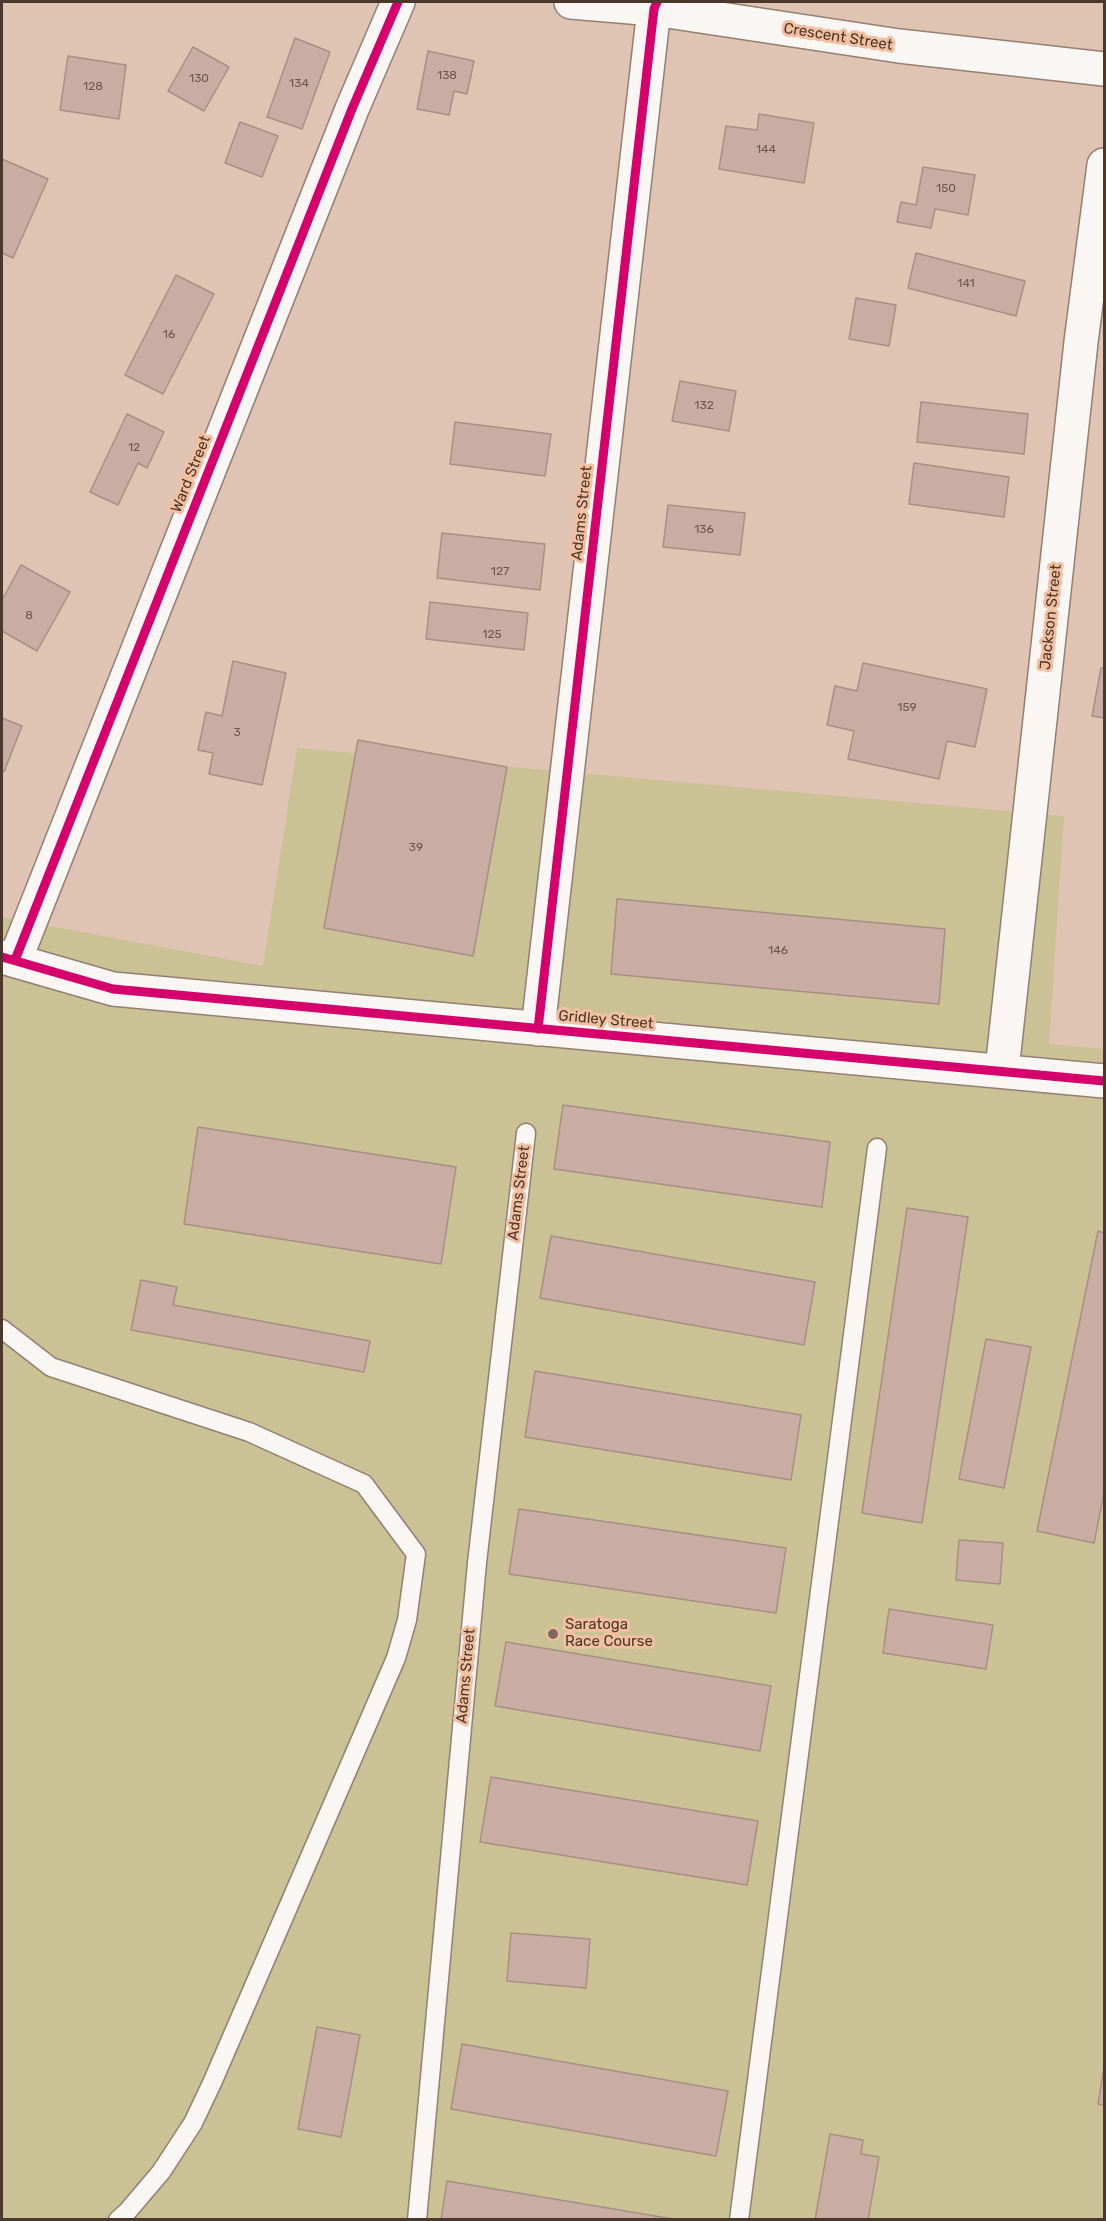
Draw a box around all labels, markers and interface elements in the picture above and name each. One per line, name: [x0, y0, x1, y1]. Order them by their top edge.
street label: Crescent Street: [782, 19, 894, 55]
house number: 138: [437, 69, 457, 83]
house number: 130: [189, 72, 209, 86]
house number: 134: [289, 77, 309, 91]
house number: 128: [83, 80, 103, 94]
house number: 144: [756, 143, 776, 157]
house number: 150: [936, 182, 956, 196]
house number: 141: [957, 277, 975, 291]
house number: 16: [163, 328, 175, 342]
house number: 132: [694, 399, 714, 413]
street label: Ward Street: [167, 433, 215, 515]
house number: 12: [128, 441, 140, 455]
street label: Adams Street: [568, 465, 596, 561]
house number: 136: [694, 523, 714, 537]
street label: Jackson Street: [1037, 563, 1065, 671]
house number: 127: [491, 565, 509, 579]
house number: 8: [25, 609, 33, 623]
house number: 125: [482, 628, 502, 642]
house number: 159: [897, 701, 917, 715]
house number: 3: [233, 726, 241, 740]
house number: 39: [409, 841, 423, 855]
house number: 146: [768, 944, 788, 958]
street label: Gridley Street: [558, 1007, 654, 1033]
street label: Adams Street: [504, 1145, 534, 1241]
place label: Saratoga Race Course: [565, 1616, 653, 1651]
marker: Saratoga Race Course: [546, 1627, 560, 1641]
street label: Adams Street: [453, 1628, 479, 1724]

